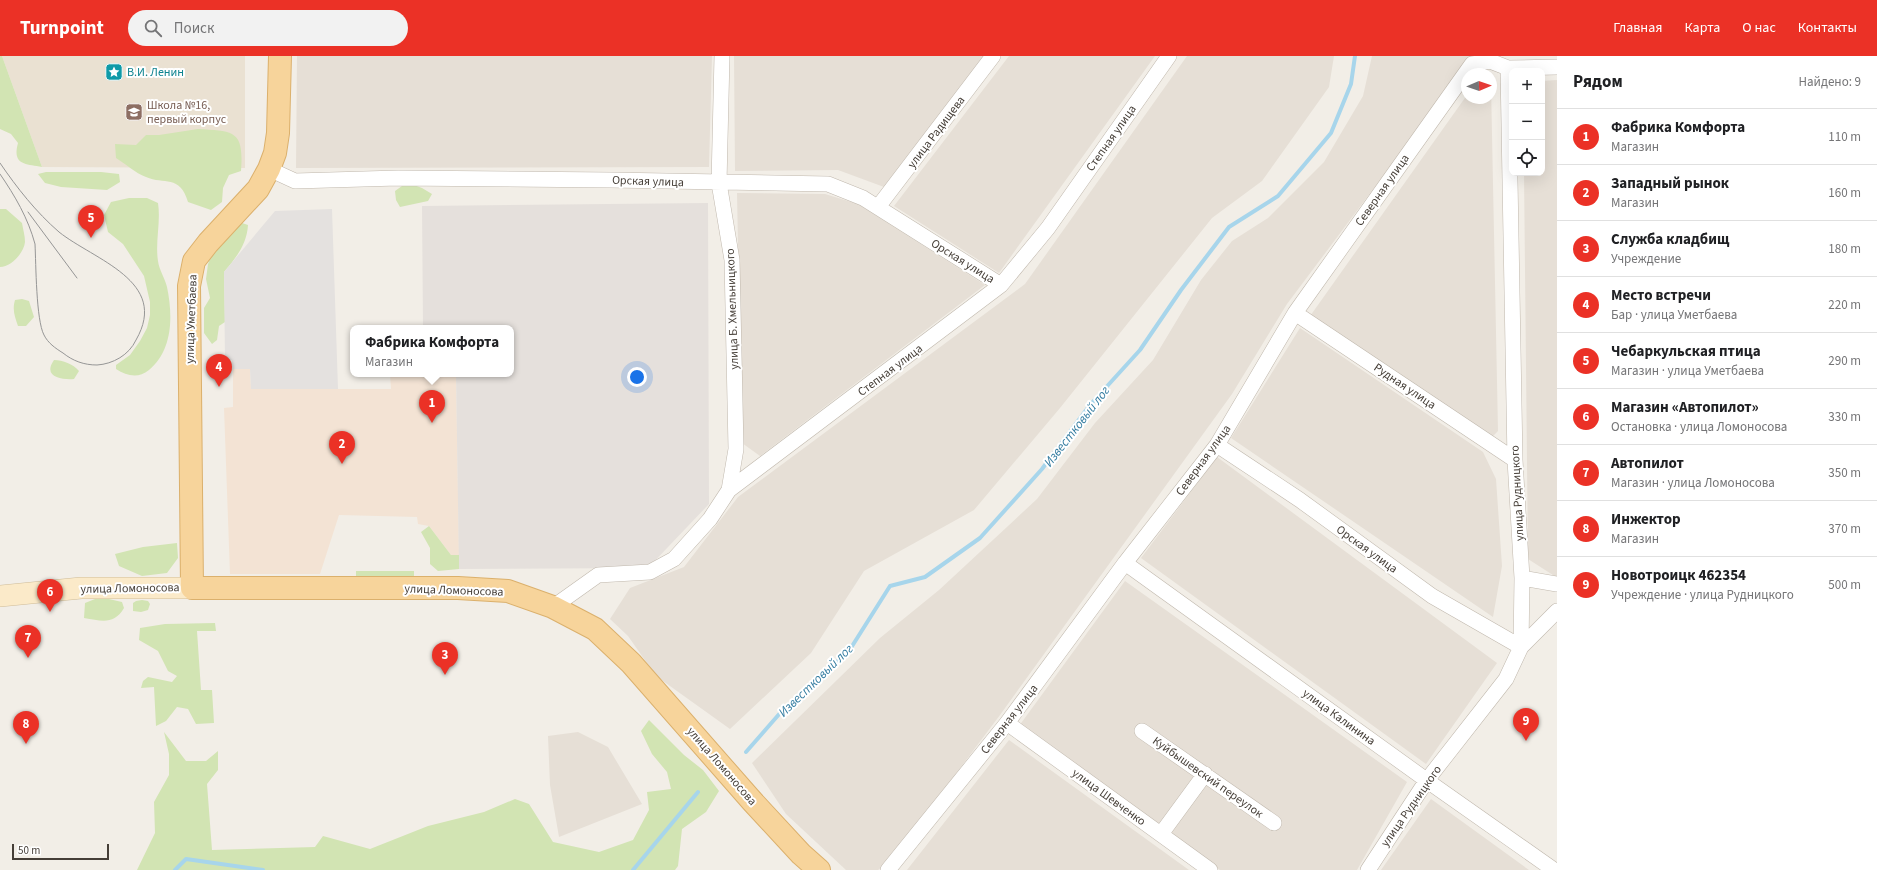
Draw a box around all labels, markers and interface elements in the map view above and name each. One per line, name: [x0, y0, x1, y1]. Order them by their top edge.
search box: [128, 10, 408, 46]
text: Turnpoint: [20, 15, 104, 42]
icon: search: [142, 17, 164, 39]
text: Поиск: [174, 18, 214, 39]
text: Главная: [1613, 18, 1662, 38]
text: Карта: [1684, 18, 1720, 38]
text: О нас: [1742, 18, 1776, 38]
text: Контакты: [1798, 18, 1857, 38]
place icon: В.И. Ленин: [104, 62, 124, 82]
place label: В.И. Ленин: [127, 64, 184, 81]
north arrow: [1461, 68, 1497, 104]
map controls: [1509, 68, 1545, 176]
button: +: [1509, 68, 1545, 104]
text: Рядом: [1573, 70, 1623, 94]
text: Найдено: 9: [1799, 73, 1861, 91]
street label: улица Радищева: [904, 93, 969, 172]
place label: Школа №16, первый корпус: [147, 97, 227, 128]
school or university icon: Школа №16, первый корпус: [124, 102, 144, 122]
street label: Степная улица: [1082, 102, 1141, 175]
button: −: [1509, 104, 1545, 140]
text: Фабрика Комфорта: [1611, 117, 1745, 138]
text: 1: [1583, 128, 1589, 146]
text: 110 m: [1828, 128, 1861, 146]
text: Магазин: [1611, 138, 1659, 156]
button: locate: [1509, 140, 1545, 176]
street label: Северная улица: [1351, 151, 1414, 230]
street label: Орская улица: [612, 172, 684, 191]
text: Западный рынок: [1611, 173, 1729, 194]
text: 2: [1583, 184, 1589, 202]
text: 160 m: [1828, 184, 1861, 202]
text: Магазин: [1611, 194, 1659, 212]
pin: 5: [78, 205, 104, 238]
text: Служба кладбищ: [1611, 229, 1729, 250]
street label: Орская улица: [928, 235, 998, 288]
text: 3: [1583, 240, 1589, 258]
text: 180 m: [1828, 240, 1861, 258]
street label: улица Б. Хмельницкого: [722, 248, 743, 370]
text: Учреждение: [1611, 250, 1681, 268]
street label: улица Уметбаева: [181, 274, 202, 364]
text: Место встречи: [1611, 285, 1711, 306]
text: 4: [1583, 296, 1589, 314]
text: 220 m: [1828, 296, 1861, 314]
text: Бар · улица Уметбаева: [1611, 306, 1737, 324]
popup: [350, 325, 514, 377]
text: Фабрика Комфорта: [365, 332, 499, 353]
street label: Степная улица: [854, 340, 926, 400]
text: Чебаркульская птица: [1611, 341, 1761, 362]
text: 5: [1583, 352, 1589, 370]
text: 290 m: [1828, 352, 1861, 370]
text: Магазин: [365, 353, 413, 371]
pin: 4: [206, 354, 232, 387]
street label: Рудная улица: [1370, 359, 1439, 413]
text: Магазин · улица Уметбаева: [1611, 362, 1764, 380]
your location: [627, 367, 647, 387]
water label: Известковый лог: [1040, 383, 1114, 471]
pin: 1: [419, 390, 445, 423]
text: Магазин «Автопилот»: [1611, 397, 1759, 418]
text: 6: [1583, 408, 1589, 426]
text: 330 m: [1828, 408, 1861, 426]
text: Остановка · улица Ломоносова: [1611, 418, 1787, 436]
street label: Северная улица: [1172, 421, 1235, 499]
pin: 2: [329, 431, 355, 464]
street label: улица Рудницкого: [1507, 445, 1528, 541]
text: Автопилот: [1611, 453, 1684, 474]
text: 7: [1583, 464, 1589, 482]
text: 350 m: [1828, 464, 1861, 482]
text: Магазин · улица Ломоносова: [1611, 474, 1775, 492]
text: Инжектор: [1611, 509, 1681, 530]
text: 8: [1583, 520, 1589, 538]
text: 370 m: [1828, 520, 1861, 538]
street label: Орская улица: [1333, 521, 1401, 577]
text: Магазин: [1611, 530, 1659, 548]
text: Новотроицк 462354: [1611, 565, 1746, 586]
text: 9: [1583, 576, 1589, 594]
text: 500 m: [1828, 576, 1861, 594]
pin: 6: [37, 579, 63, 612]
street label: улица Ломоносова: [80, 579, 180, 598]
street label: улица Ломоносова: [404, 580, 504, 601]
text: Учреждение · улица Рудницкого: [1611, 586, 1794, 604]
pin: 7: [15, 625, 41, 658]
water label: Известковый лог: [774, 640, 857, 721]
pin: 3: [432, 642, 458, 675]
street label: Северная улица: [977, 681, 1042, 758]
street label: улица Калинина: [1299, 685, 1379, 750]
pin: 9: [1513, 708, 1539, 741]
pin: 8: [13, 711, 39, 744]
street label: улица Ломоносова: [683, 723, 761, 809]
street label: Куйбышевский переулок: [1149, 733, 1267, 822]
street label: улица Рудницкого: [1377, 762, 1446, 850]
street label: улица Шевченко: [1068, 765, 1149, 830]
scale bar: [12, 842, 109, 861]
text: 50 m: [18, 843, 40, 858]

